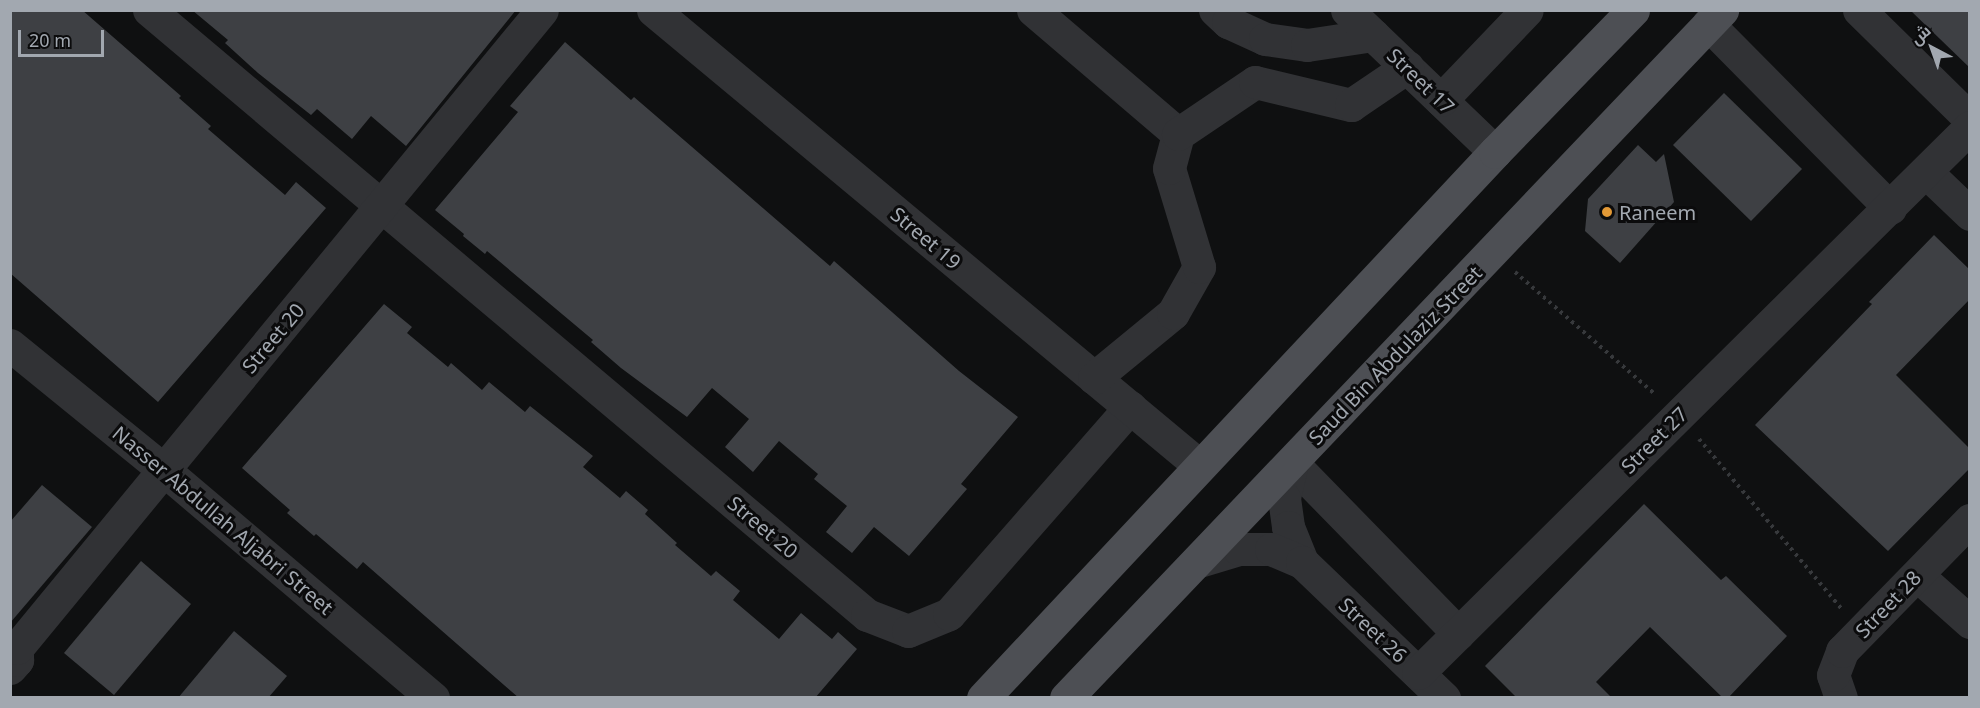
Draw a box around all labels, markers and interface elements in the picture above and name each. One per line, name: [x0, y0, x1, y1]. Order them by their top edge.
scale bar: [21, 18, 106, 56]
north arrow: [1902, 18, 1962, 78]
text: ش: [1905, 19, 1935, 49]
text: 20 m: [29, 28, 71, 52]
street label: Street 17: [1382, 43, 1460, 119]
place label: Raneem: [1619, 200, 1696, 224]
street label: Street 19: [886, 202, 966, 274]
marker: Raneem: [1600, 205, 1614, 219]
street label: Saud Bin Abdulaziz Street: [1303, 261, 1487, 449]
street label: Street 20: [237, 298, 309, 378]
street label: Street 27: [1616, 402, 1692, 478]
street label: Nasser Abdullah Aljabri Street: [108, 421, 338, 619]
street label: Street 20: [723, 491, 803, 563]
street label: Street 28: [1850, 565, 1926, 643]
street label: Street 26: [1334, 593, 1412, 667]

